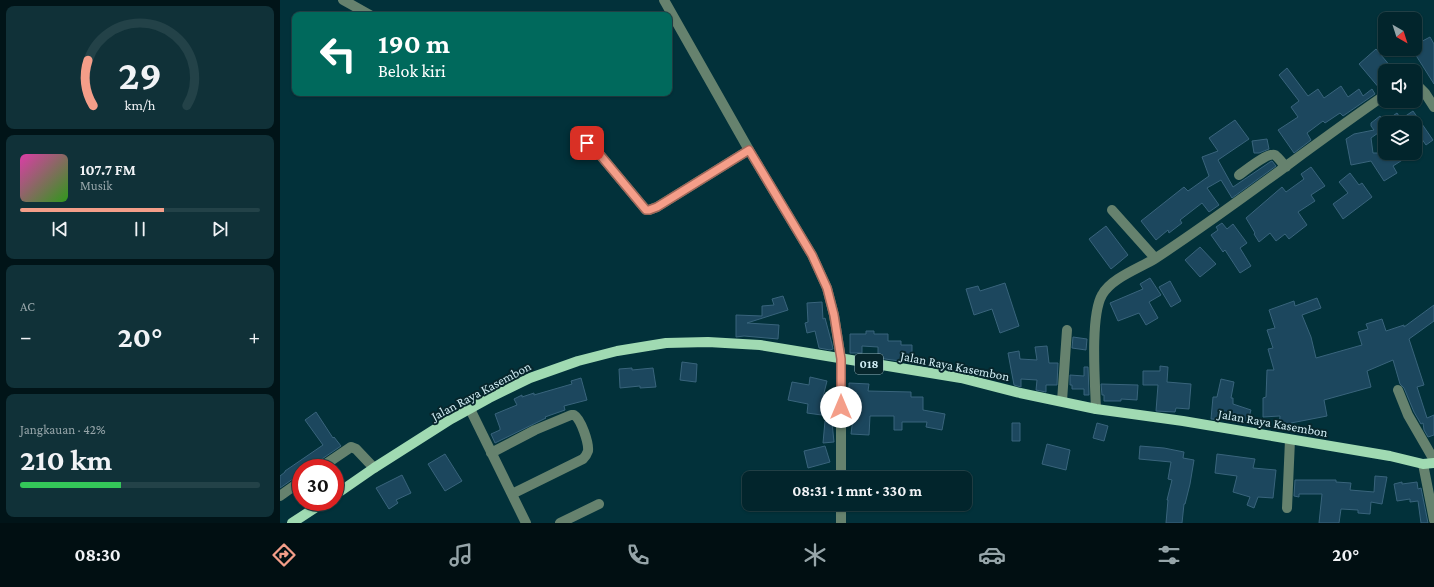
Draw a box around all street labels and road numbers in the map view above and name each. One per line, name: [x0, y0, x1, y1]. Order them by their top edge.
street label: Jalan Raya Kasembon: [898, 348, 1011, 384]
road number: 018: [855, 354, 883, 374]
street label: Jalan Raya Kasembon: [428, 358, 533, 424]
street label: Jalan Raya Kasembon: [1216, 406, 1329, 440]

